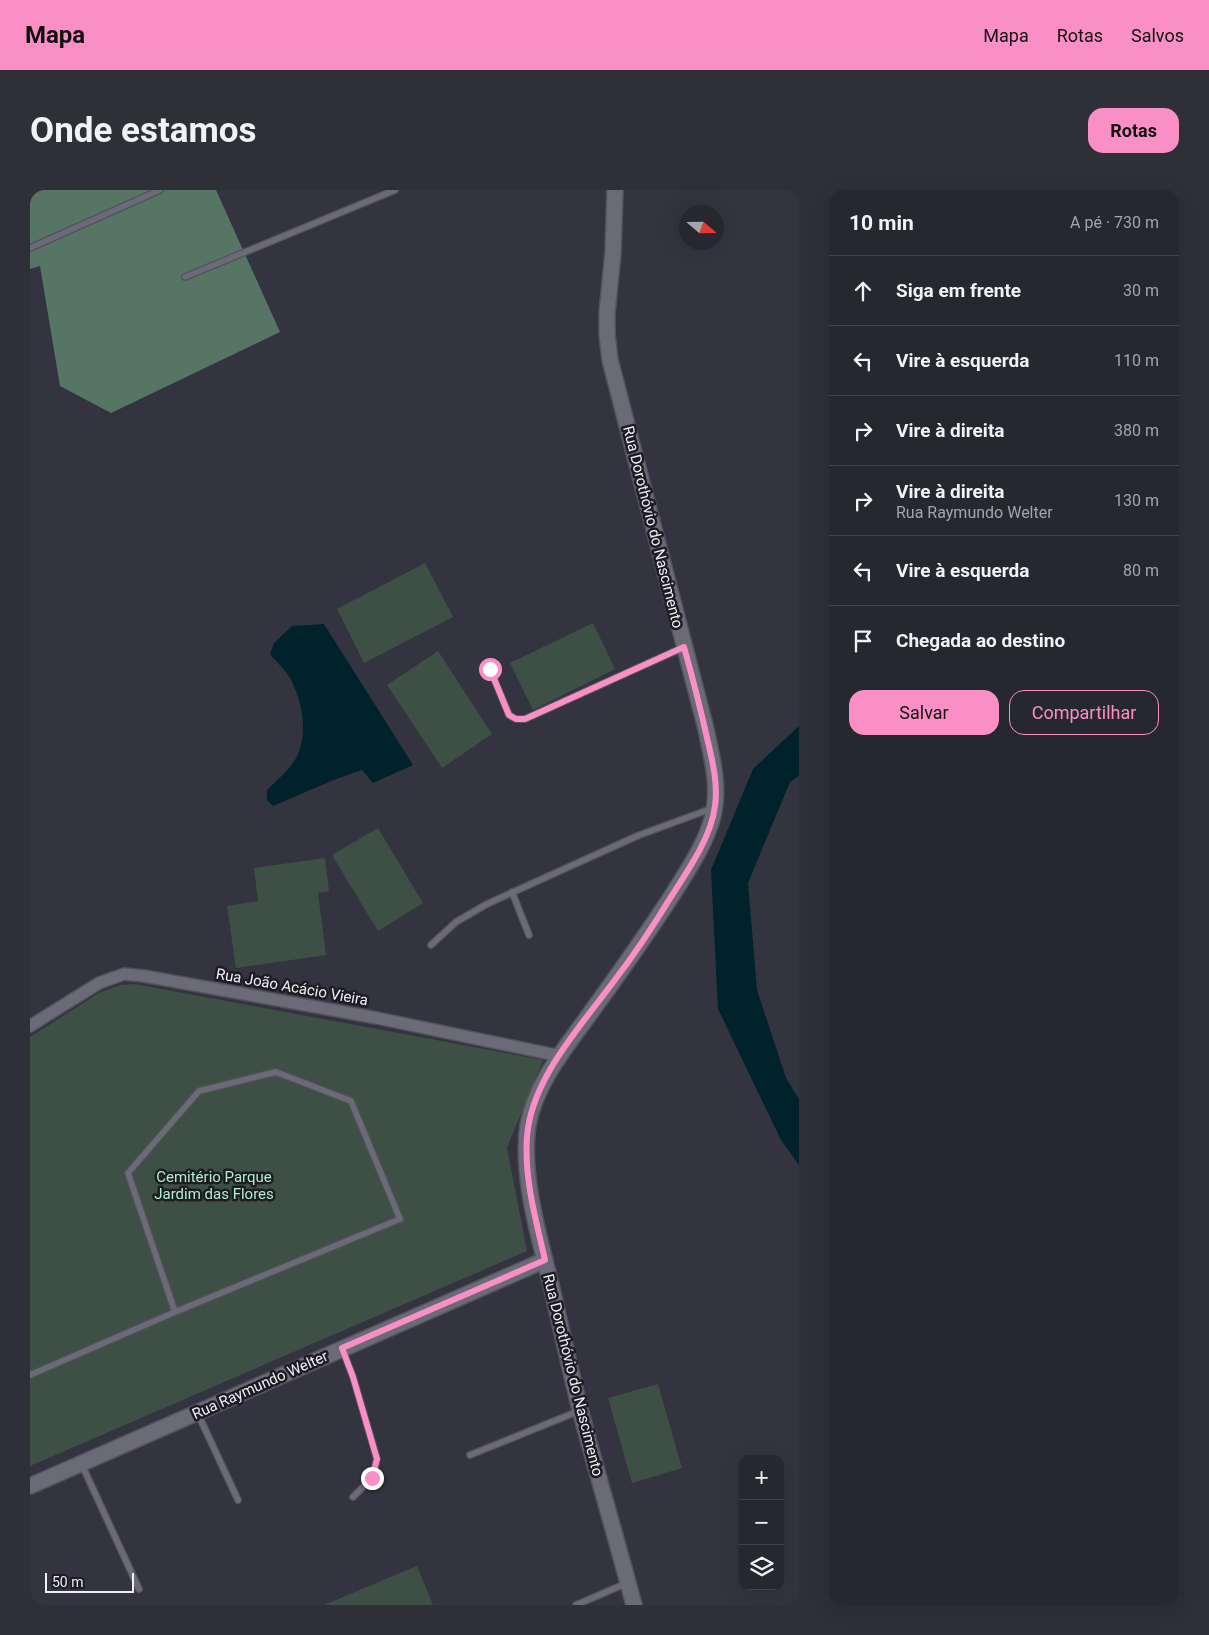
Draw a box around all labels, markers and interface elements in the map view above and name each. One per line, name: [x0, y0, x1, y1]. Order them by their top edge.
text: Mapa: [25, 21, 85, 49]
text: Mapa: [983, 25, 1029, 46]
text: Rotas: [1057, 25, 1103, 46]
text: Salvos: [1131, 25, 1184, 46]
button: Rotas: [1088, 108, 1179, 153]
text: Onde estamos: [30, 110, 257, 151]
north arrow: [679, 205, 724, 250]
text: 10 min: [849, 211, 914, 235]
text: A pé · 730 m: [1070, 213, 1159, 232]
icon: ahead: [849, 277, 877, 305]
text: Siga em frente: [896, 279, 1021, 302]
text: 30 m: [1123, 281, 1159, 300]
icon: left: [849, 347, 877, 375]
text: Vire à esquerda: [896, 349, 1029, 372]
text: 110 m: [1114, 351, 1159, 370]
icon: right: [849, 417, 877, 445]
text: Vire à direita: [896, 419, 1005, 442]
text: 380 m: [1114, 421, 1159, 440]
street label: Rua Dorothóvio do Nascimento: [619, 424, 687, 630]
text: Vire à direita: [896, 480, 1005, 503]
icon: right: [849, 487, 877, 515]
text: 130 m: [1114, 491, 1159, 510]
text: Rua Raymundo Welter: [896, 503, 1053, 522]
icon: left: [849, 557, 877, 585]
text: Vire à esquerda: [896, 559, 1029, 582]
text: 80 m: [1123, 561, 1159, 580]
icon: arrive: [849, 627, 877, 655]
text: Chegada ao destino: [896, 629, 1065, 652]
route start: [479, 658, 502, 681]
button: Salvar: [849, 690, 999, 735]
button: Compartilhar: [1009, 690, 1159, 735]
street label: Rua João Acácio Vieira: [215, 965, 369, 1009]
park label: Cemitério Parque Jardim das Flores: [154, 1168, 274, 1203]
street label: Rua Dorothóvio do Nascimento: [539, 1272, 607, 1478]
street label: Rua Raymundo Welter: [189, 1347, 331, 1423]
map controls: [739, 1455, 784, 1590]
button: +: [739, 1455, 784, 1500]
route end: [361, 1467, 384, 1490]
button: −: [739, 1500, 784, 1545]
button: layers: [739, 1545, 784, 1590]
scale bar: [45, 1570, 134, 1593]
text: 50 m: [52, 1574, 84, 1590]

